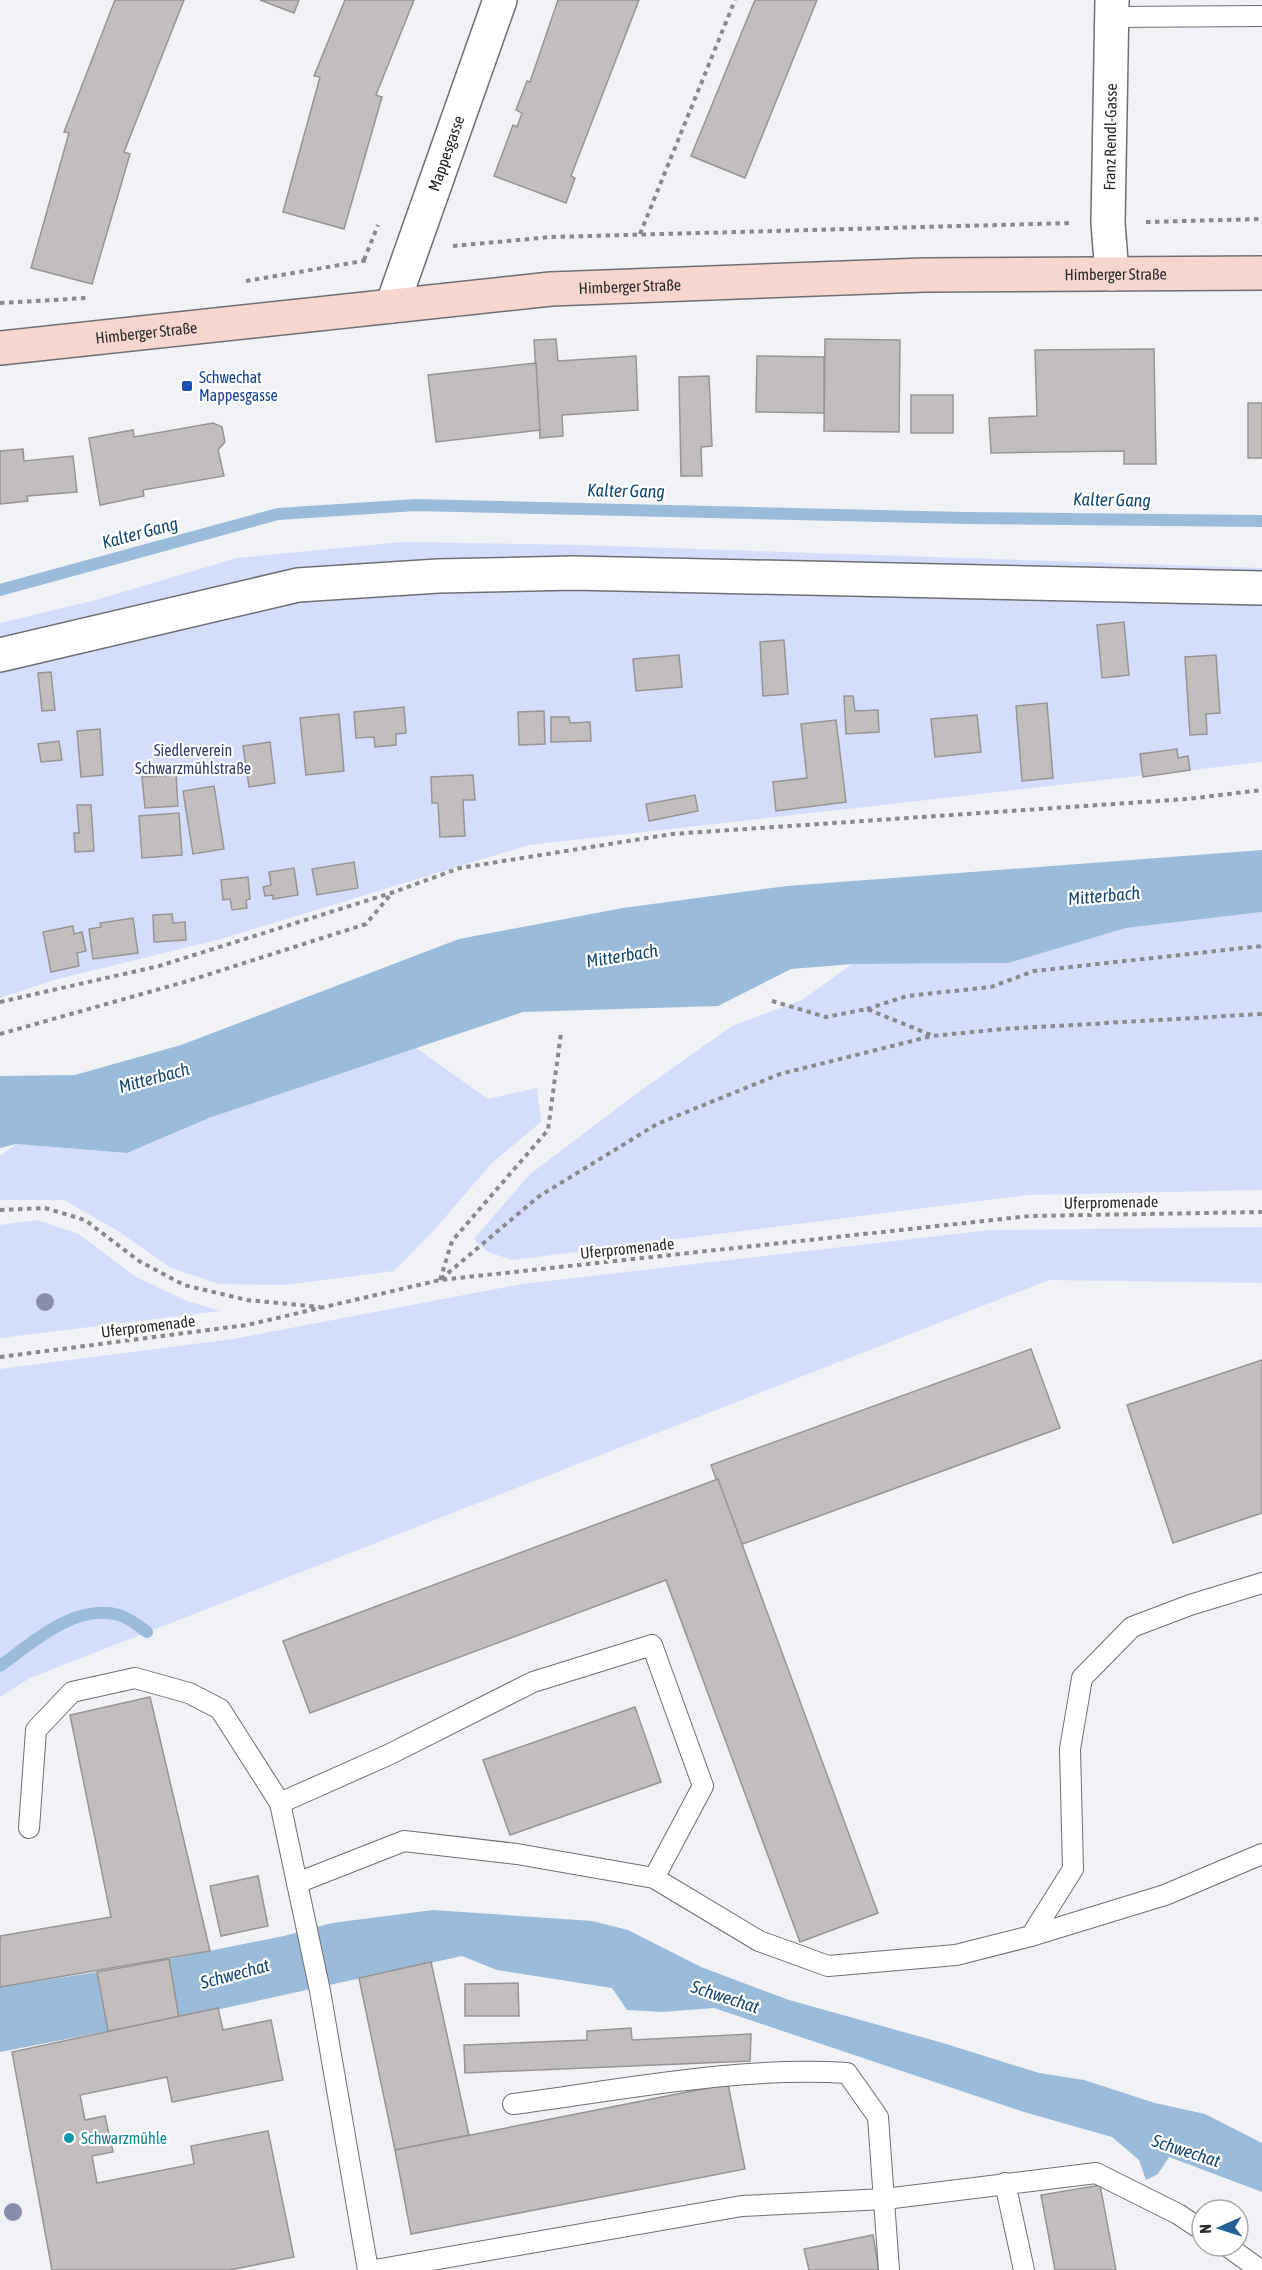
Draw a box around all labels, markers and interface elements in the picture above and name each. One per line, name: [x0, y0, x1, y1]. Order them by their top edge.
street label: Franz Rendl-Gasse: [1100, 83, 1120, 191]
street label: Mappesgasse: [424, 113, 468, 193]
street label: Himberger Straße: [1064, 265, 1167, 284]
street label: Himberger Straße: [578, 275, 681, 297]
street label: Himberger Straße: [94, 318, 198, 347]
place label: Schwechat Mappesgasse: [199, 368, 278, 405]
marker: Schwechat Mappesgasse: [180, 379, 194, 393]
water label: Kalter Gang: [587, 479, 665, 502]
water label: Kalter Gang: [1073, 488, 1151, 511]
water label: Kalter Gang: [100, 512, 180, 553]
park label: Siedlerverein Schwarzmühlstraße: [135, 741, 251, 777]
water label: Mitterbach: [1067, 882, 1141, 909]
water label: Mitterbach: [585, 939, 659, 972]
water label: Mitterbach: [116, 1058, 192, 1097]
street label: Uferpromenade: [1064, 1192, 1158, 1213]
street label: Uferpromenade: [579, 1234, 675, 1263]
street label: Uferpromenade: [100, 1311, 196, 1342]
water label: Schwechat: [197, 1954, 272, 1993]
water label: Schwechat: [688, 1975, 763, 2018]
place label: Schwarzmühle: [81, 2129, 167, 2147]
water label: Schwechat: [1149, 2129, 1224, 2172]
marker: Schwarzmühle: [62, 2131, 76, 2145]
north arrow: [1190, 2198, 1250, 2258]
text: N: [1196, 2224, 1214, 2234]

